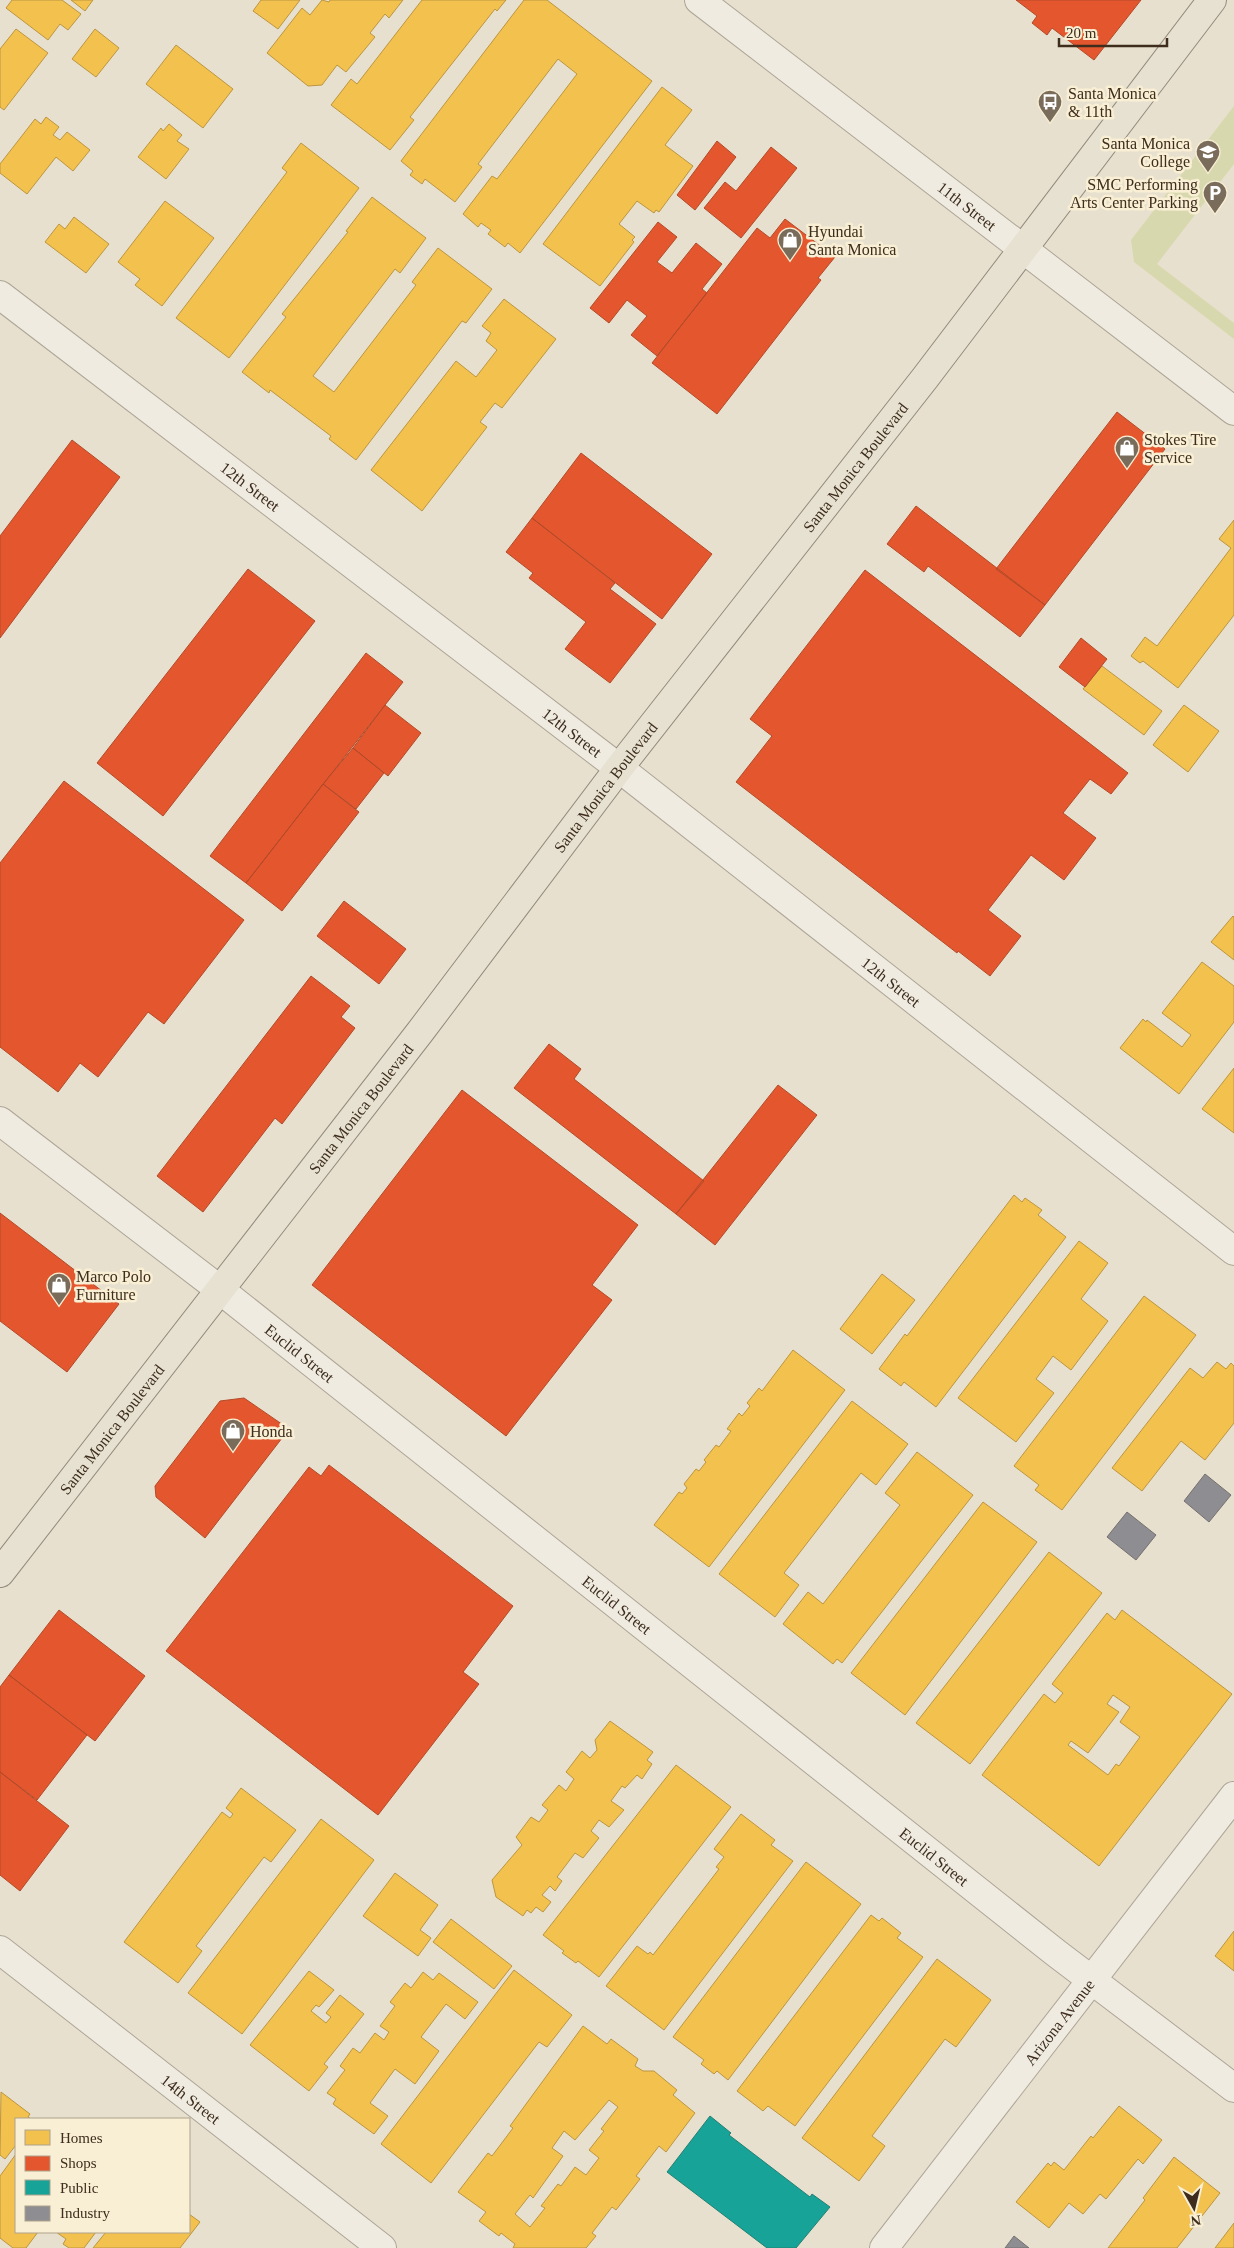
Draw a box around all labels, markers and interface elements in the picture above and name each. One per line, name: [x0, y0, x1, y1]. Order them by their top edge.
scale bar: [1059, 15, 1166, 47]
text: 20 m: [1066, 25, 1097, 41]
place label: Santa Monica & 11th: [1068, 85, 1156, 120]
bus stop icon: Santa Monica & 11th: [1037, 89, 1063, 123]
place label: Santa Monica College: [1102, 135, 1190, 171]
school or university icon: Santa Monica College: [1195, 139, 1221, 173]
place label: SMC Performing Arts Center Parking: [1070, 176, 1198, 212]
street label: 11th Street: [934, 178, 1000, 234]
parking icon: SMC Performing Arts Center Parking: [1202, 180, 1228, 214]
place label: Hyundai Santa Monica: [808, 223, 896, 258]
shop icon: Hyundai Santa Monica: [777, 227, 803, 261]
street label: Santa Monica Boulevard: [800, 400, 911, 535]
place label: Stokes Tire Service: [1144, 431, 1216, 466]
shop icon: Stokes Tire Service: [1114, 435, 1140, 469]
street label: 12th Street: [217, 459, 283, 515]
street label: 12th Street: [539, 705, 605, 761]
street label: Santa Monica Boulevard: [551, 719, 661, 856]
street label: 12th Street: [858, 954, 924, 1011]
street label: Santa Monica Boulevard: [305, 1041, 416, 1177]
place label: Marco Polo Furniture: [76, 1268, 151, 1303]
shop icon: Marco Polo Furniture: [46, 1272, 72, 1306]
street label: Euclid Street: [262, 1321, 338, 1386]
street label: Santa Monica Boulevard: [56, 1361, 168, 1498]
shop icon: Honda: [220, 1418, 246, 1452]
place label: Honda: [250, 1423, 293, 1440]
street label: Euclid Street: [579, 1573, 655, 1638]
street label: Euclid Street: [896, 1824, 972, 1890]
street label: Arizona Avenue: [1021, 1976, 1098, 2068]
street label: 14th Street: [158, 2071, 224, 2128]
legend: [15, 2118, 190, 2233]
text: Homes: [60, 2130, 103, 2146]
text: Shops: [60, 2155, 97, 2171]
text: Public: [60, 2180, 99, 2196]
north arrow: [1169, 2183, 1219, 2233]
text: Industry: [60, 2205, 110, 2221]
text: N: [1190, 2212, 1202, 2229]

